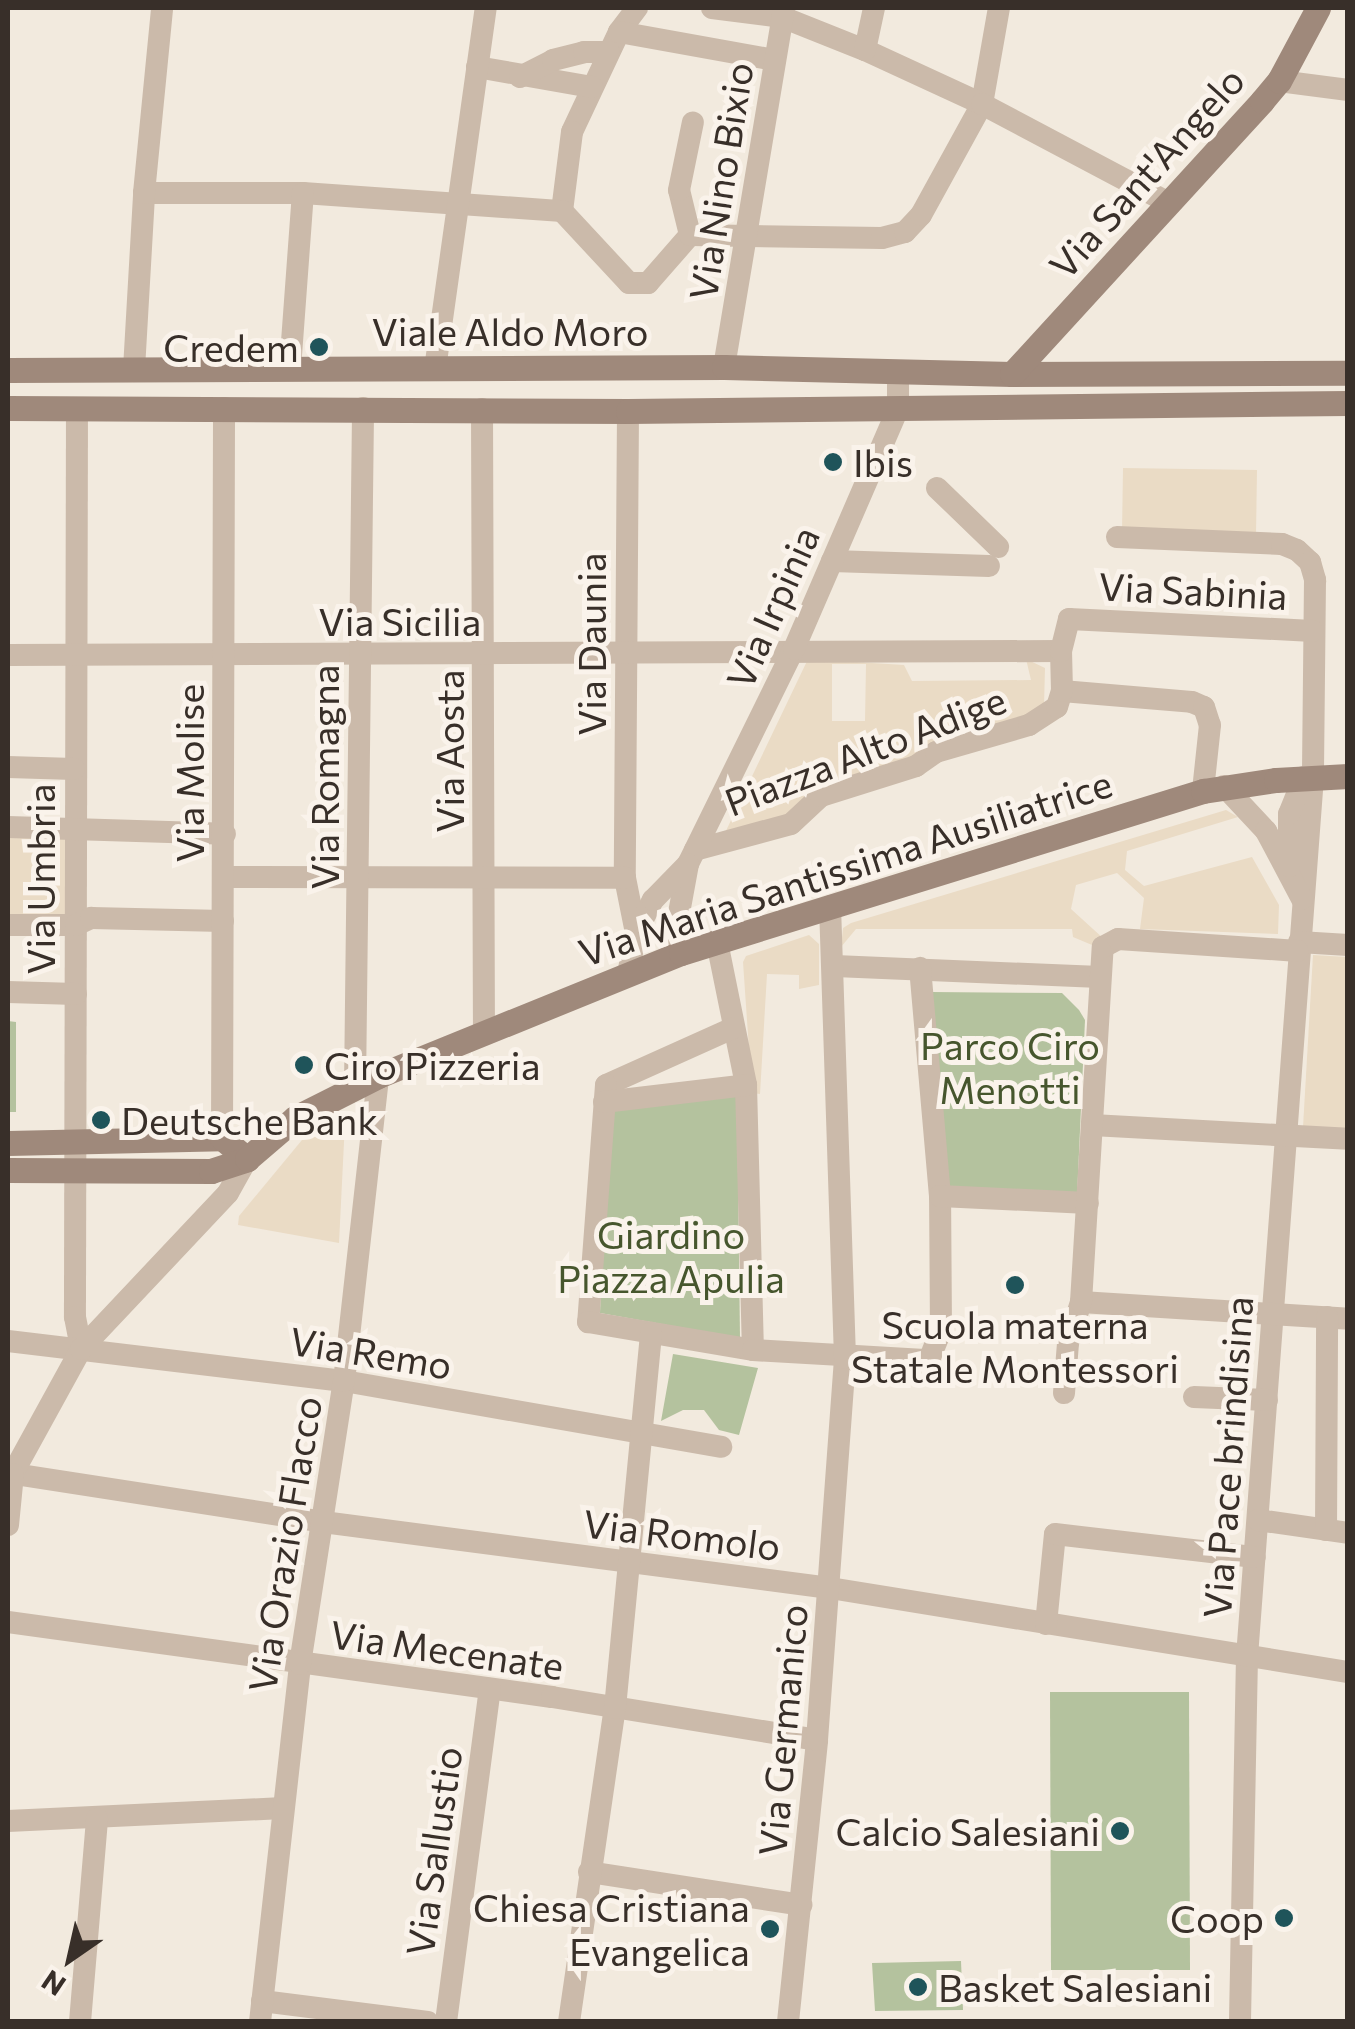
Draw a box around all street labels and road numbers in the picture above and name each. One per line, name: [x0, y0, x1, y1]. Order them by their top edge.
street label: Via Sant'Angelo: [1039, 57, 1253, 287]
street label: Via Nino Bixio: [679, 59, 761, 303]
street label: Viale Aldo Moro: [372, 308, 648, 354]
street label: Via Irpinia: [716, 519, 828, 695]
street label: Via Daunia: [568, 552, 614, 736]
street label: Via Sabinia: [1098, 562, 1288, 618]
street label: Via Sicilia: [319, 598, 481, 644]
street label: Via Romagna: [301, 664, 347, 890]
street label: Via Aosta: [426, 669, 472, 833]
street label: Piazza Alto Adige: [718, 676, 1012, 824]
street label: Via Molise: [166, 684, 212, 862]
street label: Via Maria Santissima Ausiliatrice: [573, 759, 1117, 975]
street label: Via Umbria: [17, 783, 63, 975]
street label: Via Pace brindisina: [1193, 1295, 1261, 1619]
street label: Via Remo: [287, 1317, 455, 1387]
street label: Via Orazio Flacco: [238, 1393, 330, 1695]
street label: Via Romolo: [581, 1499, 783, 1569]
street label: Via Germanico: [748, 1602, 816, 1858]
street label: Via Mecenate: [327, 1610, 567, 1688]
street label: Via Sallustio: [396, 1743, 470, 1959]

